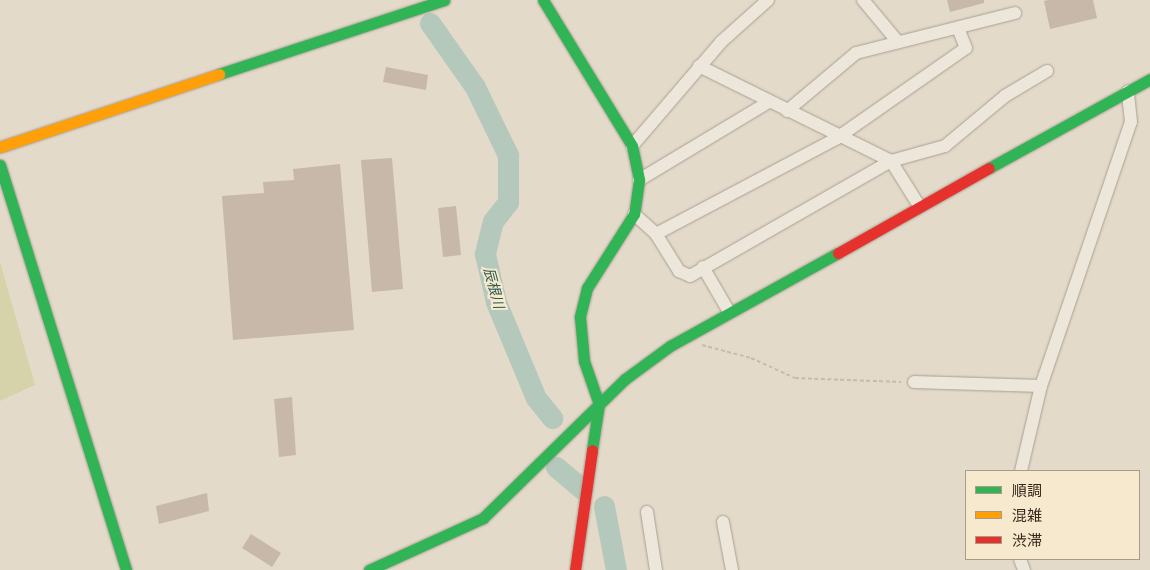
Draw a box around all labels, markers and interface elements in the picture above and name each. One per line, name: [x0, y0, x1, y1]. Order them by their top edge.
water label: 辰根川: [480, 266, 508, 310]
legend: [965, 470, 1140, 560]
text: 順調: [1012, 480, 1042, 500]
text: 混雑: [1012, 505, 1042, 525]
text: 渋滞: [1012, 530, 1042, 550]

